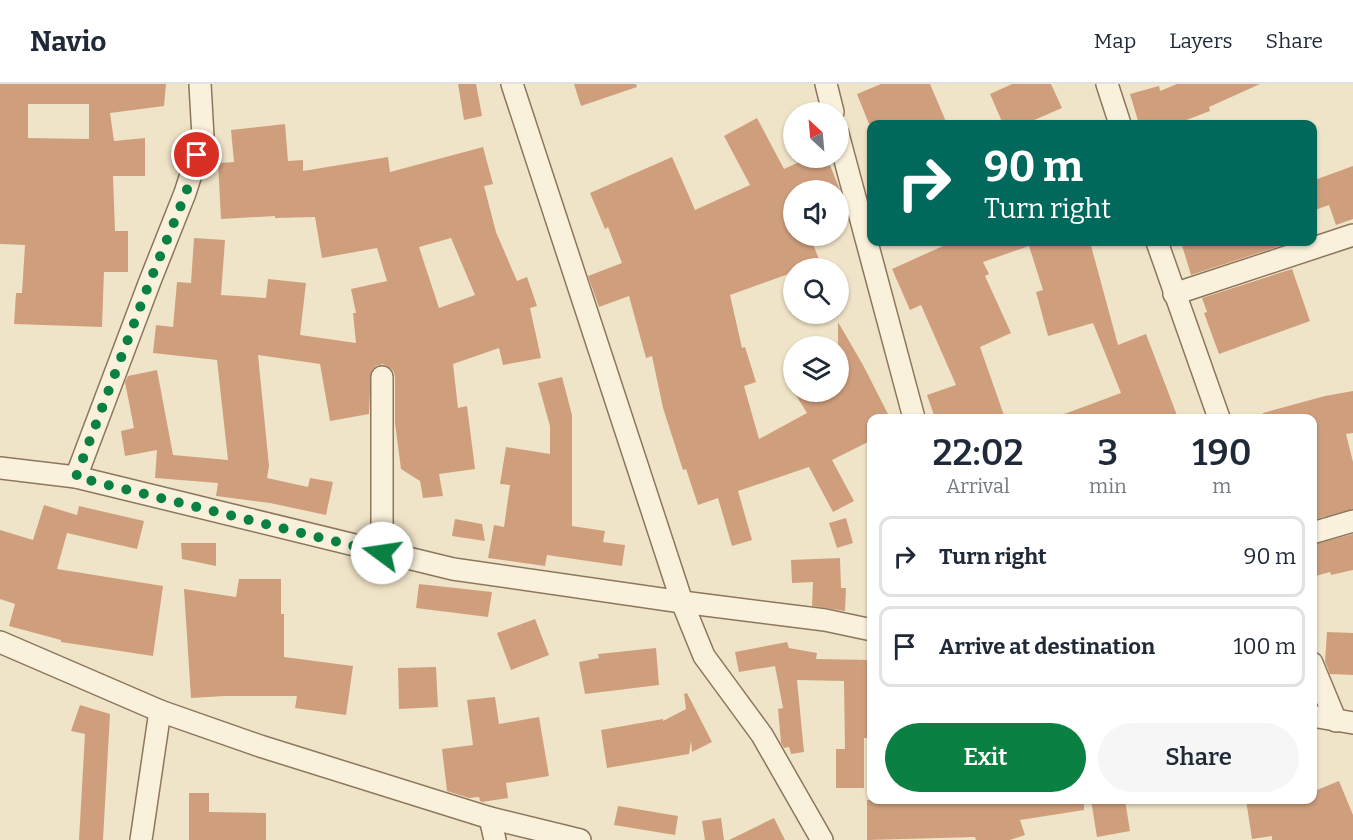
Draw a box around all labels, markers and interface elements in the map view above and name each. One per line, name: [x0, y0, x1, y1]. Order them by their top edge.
text: Navio: [30, 25, 106, 58]
text: Map: [1094, 28, 1136, 54]
text: Layers: [1169, 28, 1233, 54]
text: Share: [1266, 28, 1323, 54]
north arrow: [783, 102, 849, 168]
map controls: [783, 102, 849, 402]
pin: [171, 129, 222, 180]
icon: arrive: [180, 138, 213, 171]
text: 90 m: [984, 142, 1083, 192]
icon: right: [885, 144, 963, 222]
button: sound: [783, 180, 849, 246]
text: Turn right: [984, 193, 1111, 225]
button: search: [783, 258, 849, 324]
button: layers: [783, 336, 849, 402]
text: 22:02: [932, 431, 1024, 475]
text: 3: [1098, 431, 1118, 475]
text: 190: [1192, 431, 1252, 475]
text: Arrival: [946, 474, 1010, 498]
text: min: [1089, 474, 1127, 498]
text: m: [1212, 474, 1231, 498]
position arrow: [350, 521, 414, 585]
icon: right: [888, 540, 921, 573]
text: Turn right: [939, 543, 1047, 570]
text: 90 m: [1244, 543, 1296, 570]
icon: arrive: [888, 630, 921, 663]
text: Arrive at destination: [939, 633, 1155, 660]
text: 100 m: [1233, 633, 1296, 660]
button: Exit: [885, 723, 1086, 792]
button: Share: [1098, 723, 1299, 792]

